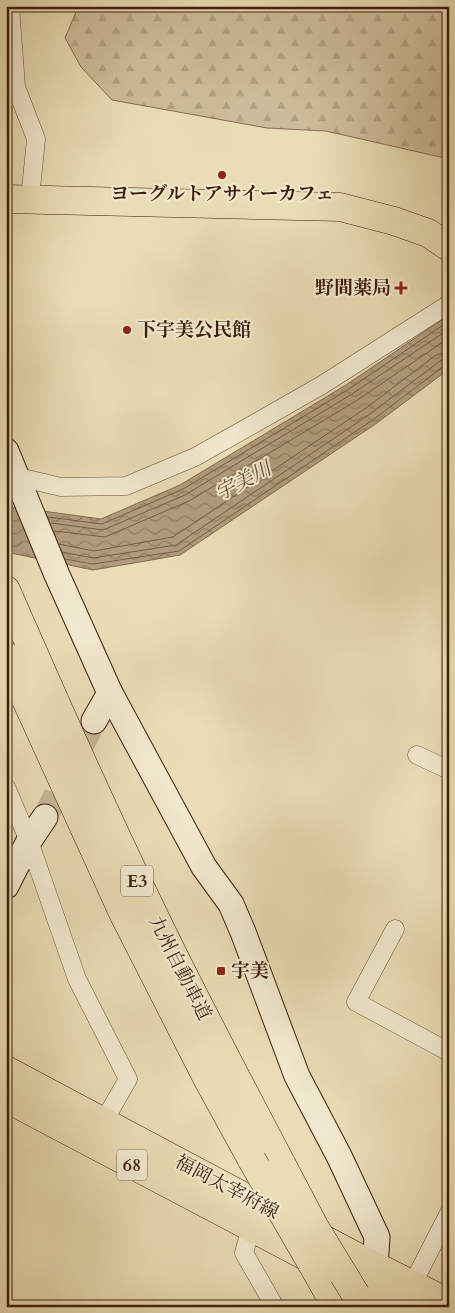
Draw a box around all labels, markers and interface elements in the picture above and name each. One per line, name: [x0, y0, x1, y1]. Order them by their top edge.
marker: ヨーグルトアサイーカフェ: [216, 169, 228, 181]
place label: ヨーグルトアサイーカフェ: [110, 181, 334, 207]
place label: 野間薬局: [315, 275, 391, 301]
marker: 野間薬局: [395, 282, 407, 294]
place label: 下宇美公民館: [137, 317, 251, 343]
marker: 下宇美公民館: [121, 324, 133, 336]
water label: 宇美川: [210, 454, 278, 507]
road number: E3: [121, 866, 153, 896]
street label: 九州自動車道: [143, 911, 217, 1025]
place label: 宇美: [231, 958, 269, 984]
marker: 宇美: [215, 965, 227, 977]
street label: 福岡太宰府線: [171, 1149, 283, 1225]
road number: 68: [117, 1150, 147, 1180]

